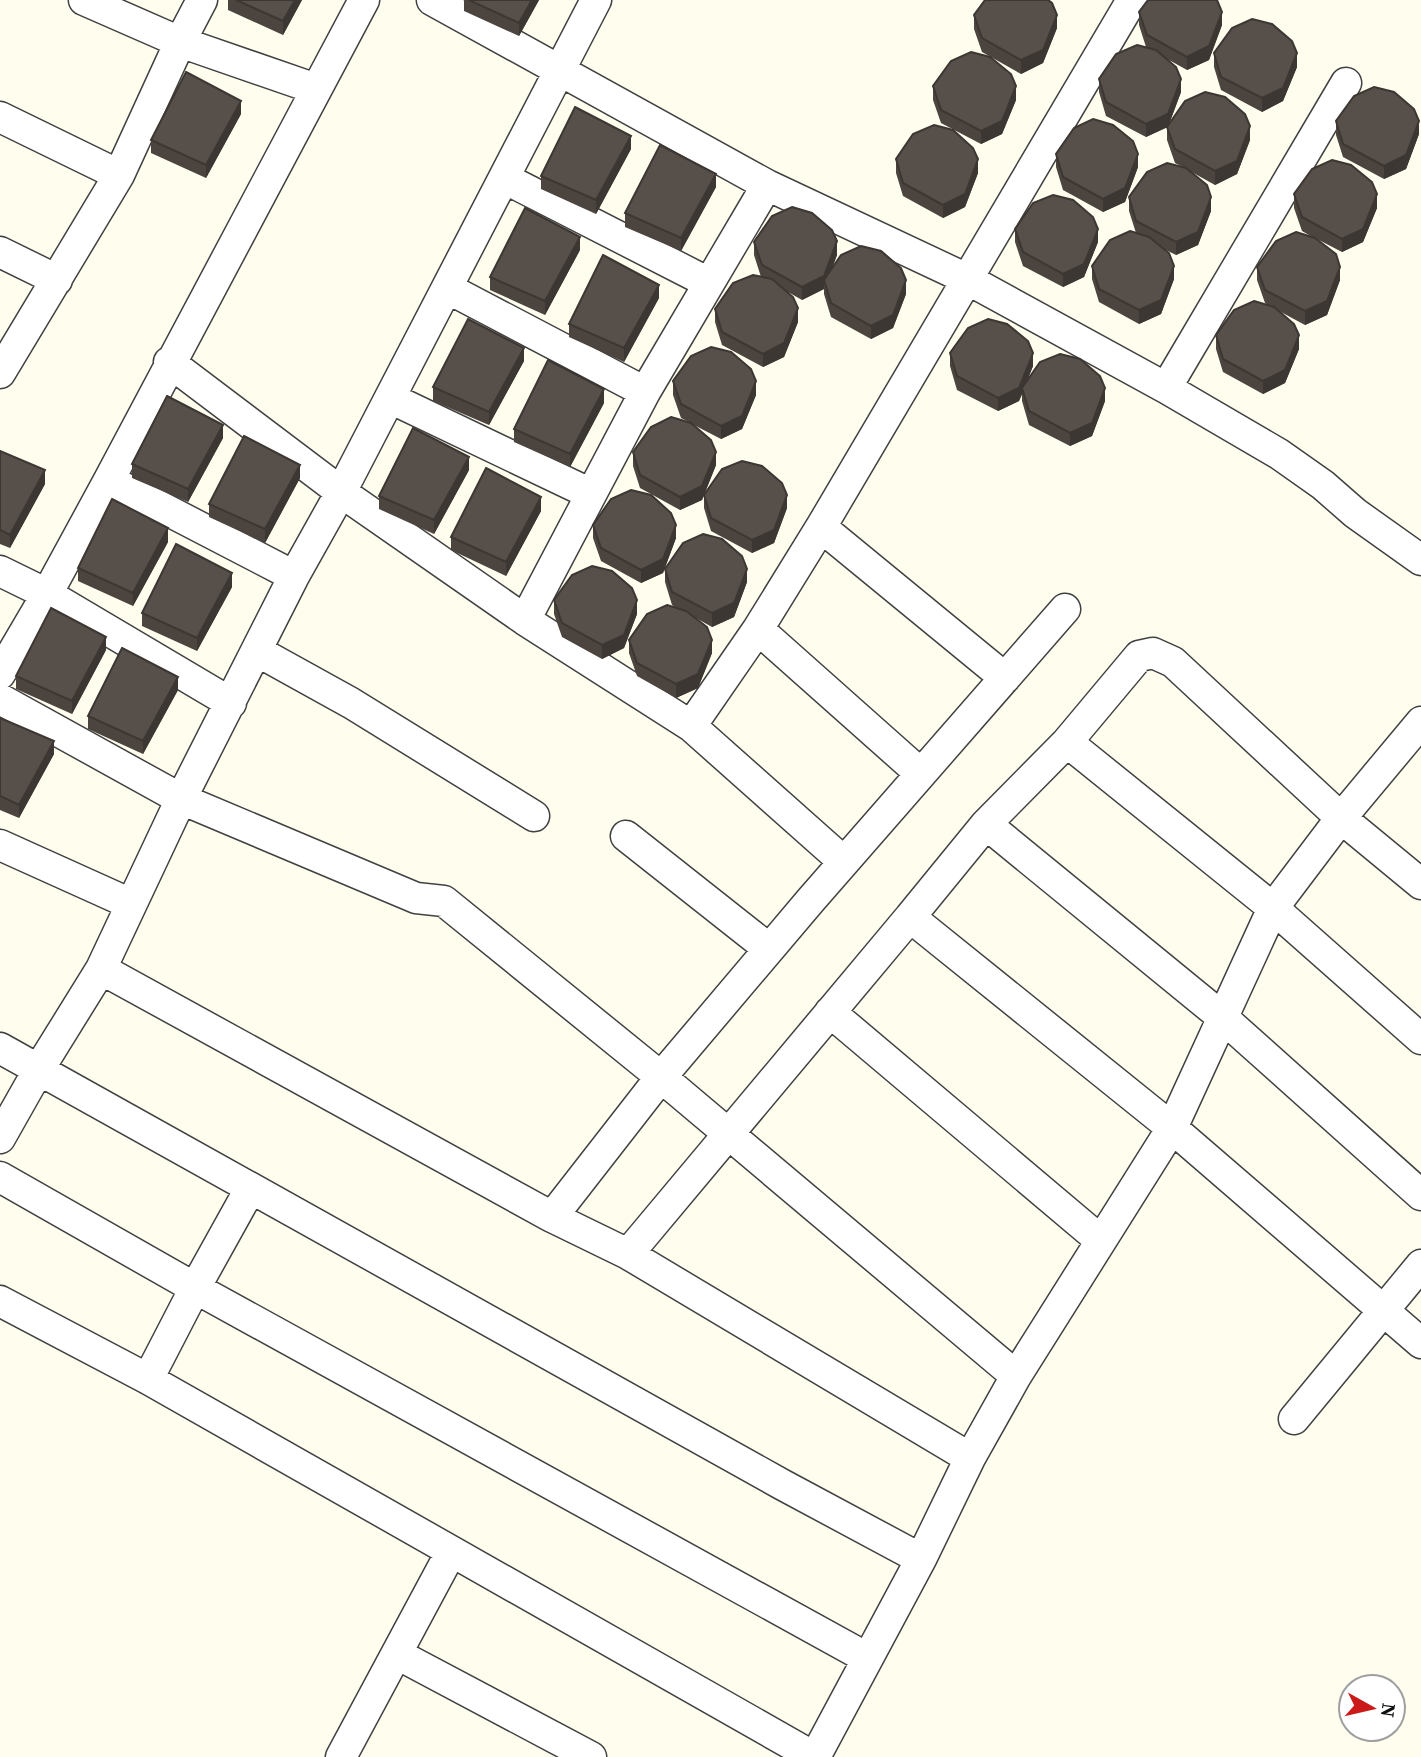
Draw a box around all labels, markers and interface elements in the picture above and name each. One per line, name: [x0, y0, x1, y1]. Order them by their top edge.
north arrow: [1337, 1673, 1407, 1743]
text: N: [1375, 1702, 1403, 1719]

